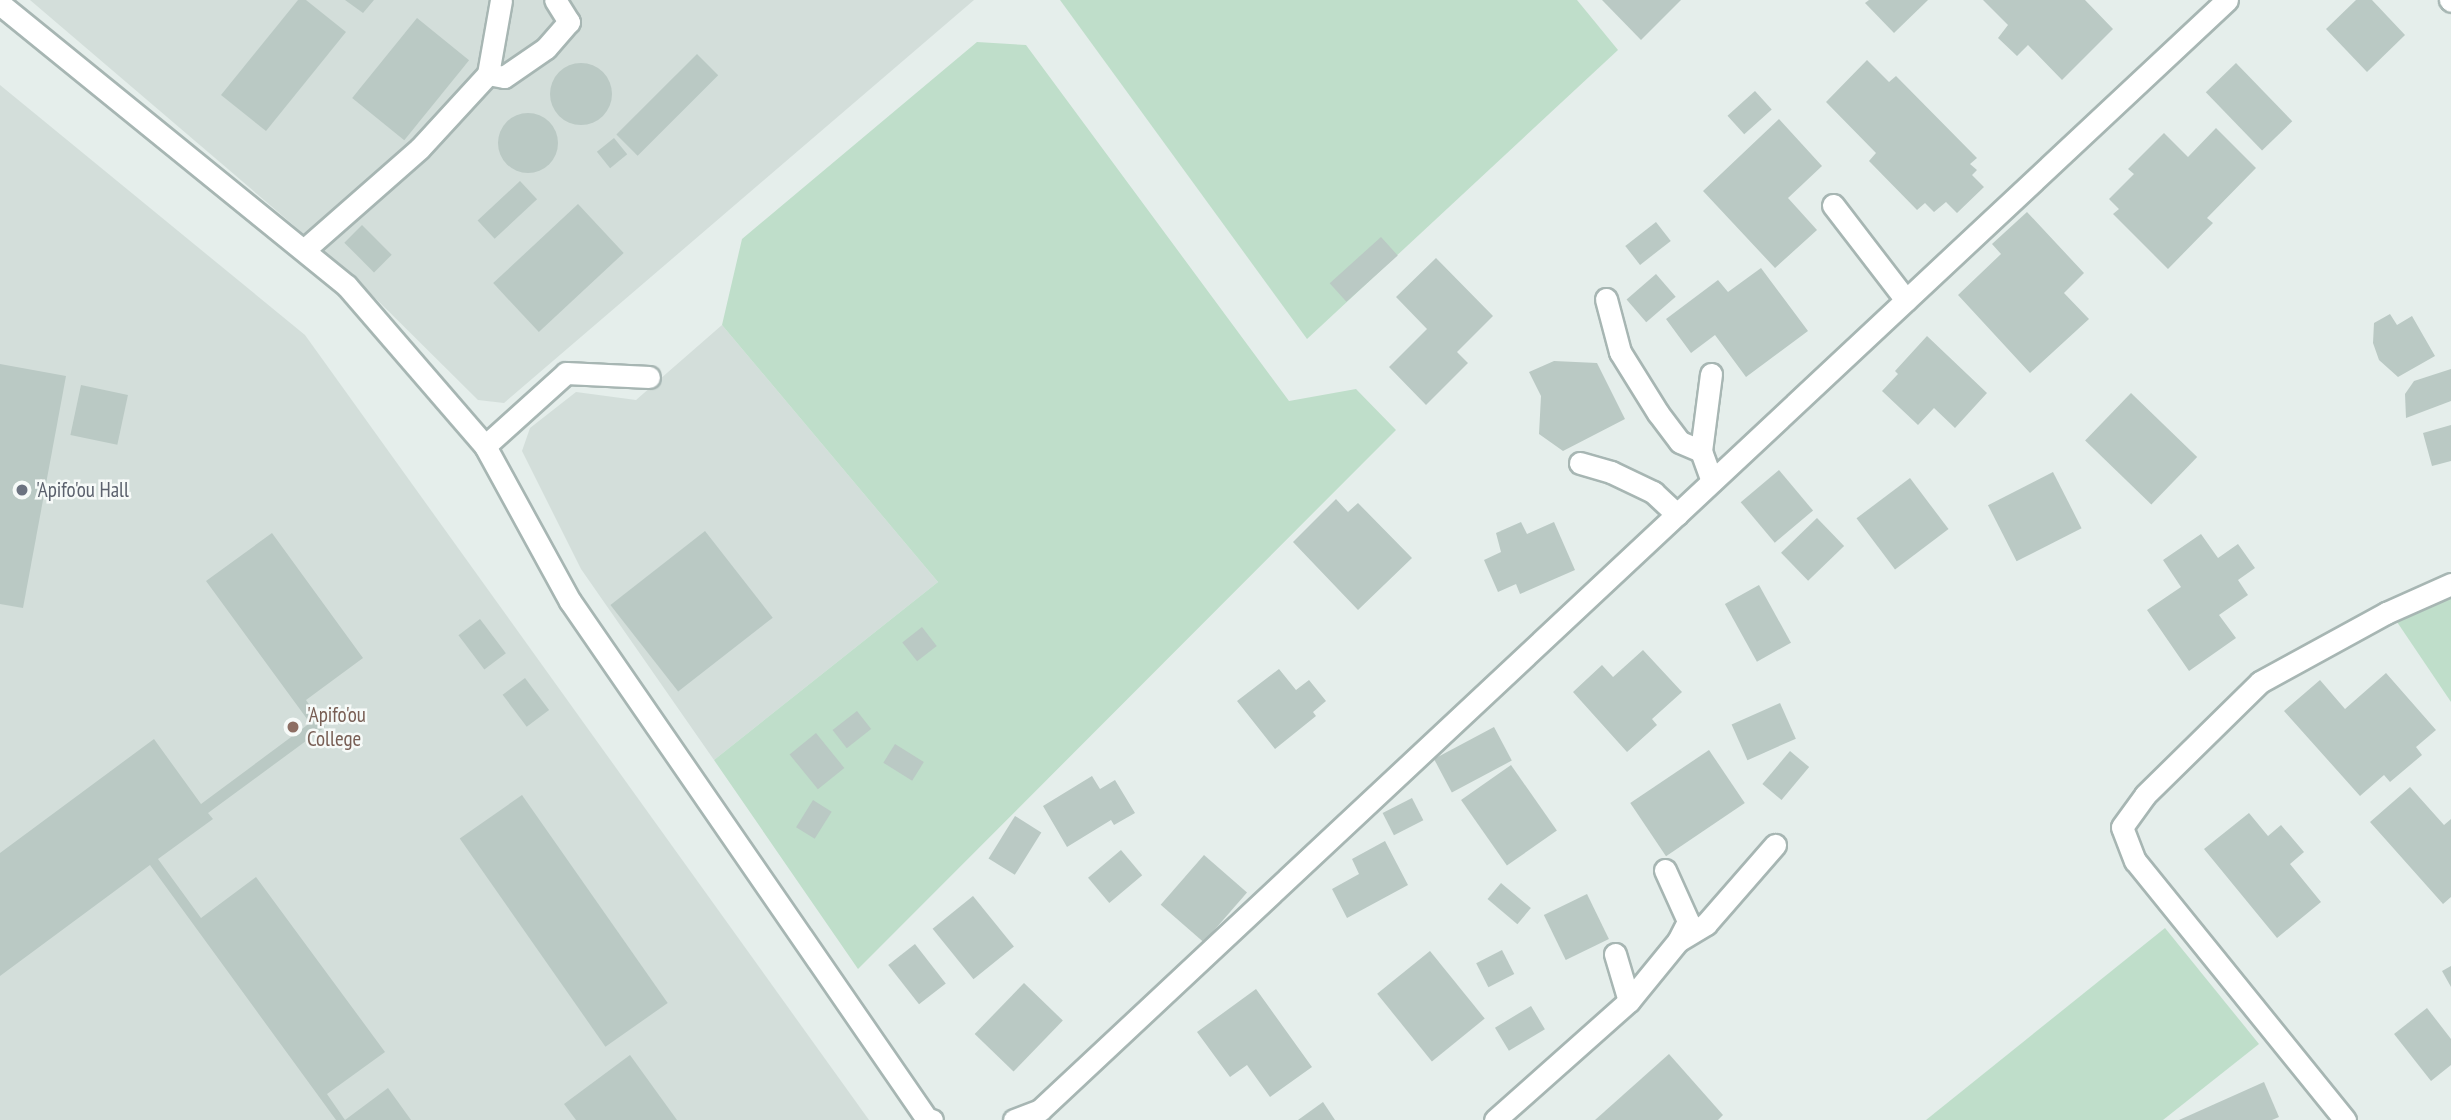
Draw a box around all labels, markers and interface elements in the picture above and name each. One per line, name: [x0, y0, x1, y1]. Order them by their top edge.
place label: 'Apifo'ou Hall: [36, 477, 129, 503]
marker: 'Apifo'ou Hall: [14, 482, 30, 498]
place label: 'Apifo'ou College: [307, 702, 366, 752]
marker: 'Apifo'ou College: [285, 719, 301, 735]

